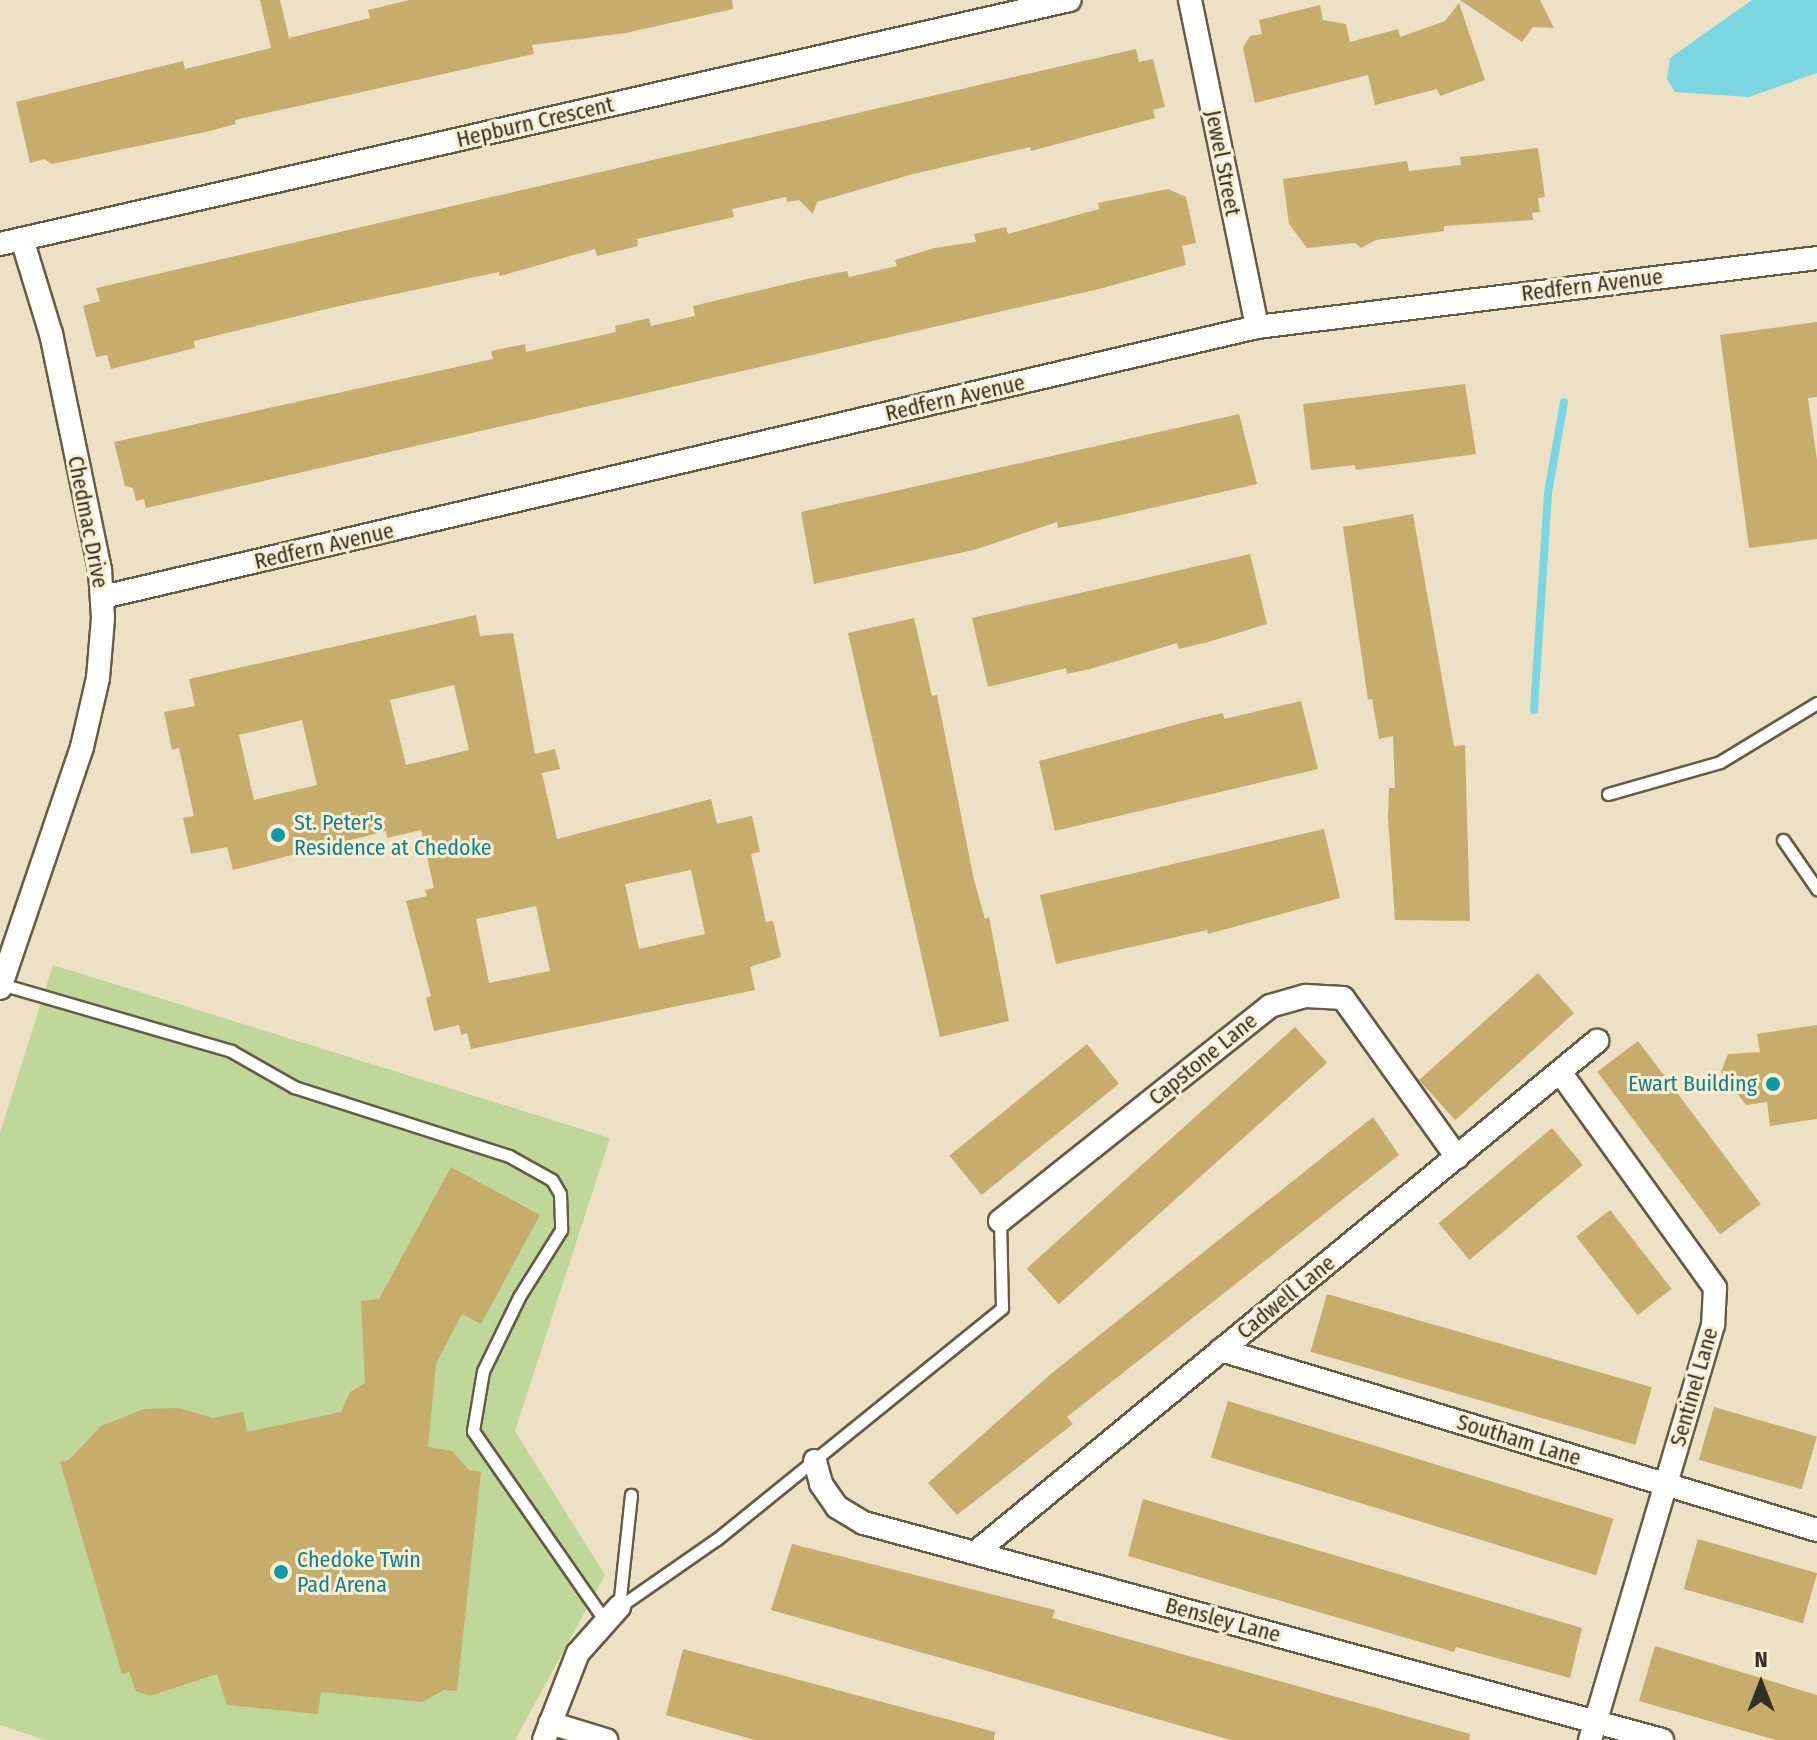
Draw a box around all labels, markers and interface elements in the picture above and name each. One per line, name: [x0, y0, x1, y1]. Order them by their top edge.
street label: Hepburn Crescent: [454, 91, 616, 153]
street label: Jewel Street: [1200, 108, 1246, 218]
street label: Redfern Avenue: [1520, 263, 1664, 307]
street label: Redfern Avenue: [883, 369, 1027, 427]
street label: Chedmac Drive: [62, 454, 114, 590]
street label: Redfern Avenue: [252, 517, 396, 575]
place label: St. Peter's Residence at Chedoke: [294, 809, 492, 860]
marker: St. Peter's Residence at Chedoke: [269, 826, 287, 844]
street label: Capstone Lane: [1144, 1007, 1262, 1111]
place label: Ewart Building: [1628, 1071, 1757, 1097]
marker: Ewart Building: [1764, 1075, 1782, 1093]
street label: Cadwell Lane: [1232, 1249, 1340, 1345]
street label: Sentinel Lane: [1664, 1325, 1724, 1449]
street label: Southam Lane: [1454, 1409, 1584, 1471]
place label: Chedoke Twin Pad Arena: [297, 1546, 421, 1598]
marker: Chedoke Twin Pad Arena: [272, 1563, 290, 1581]
street label: Bensley Lane: [1163, 1592, 1283, 1648]
north arrow: [1721, 1644, 1801, 1724]
text: N: [1754, 1646, 1768, 1673]

